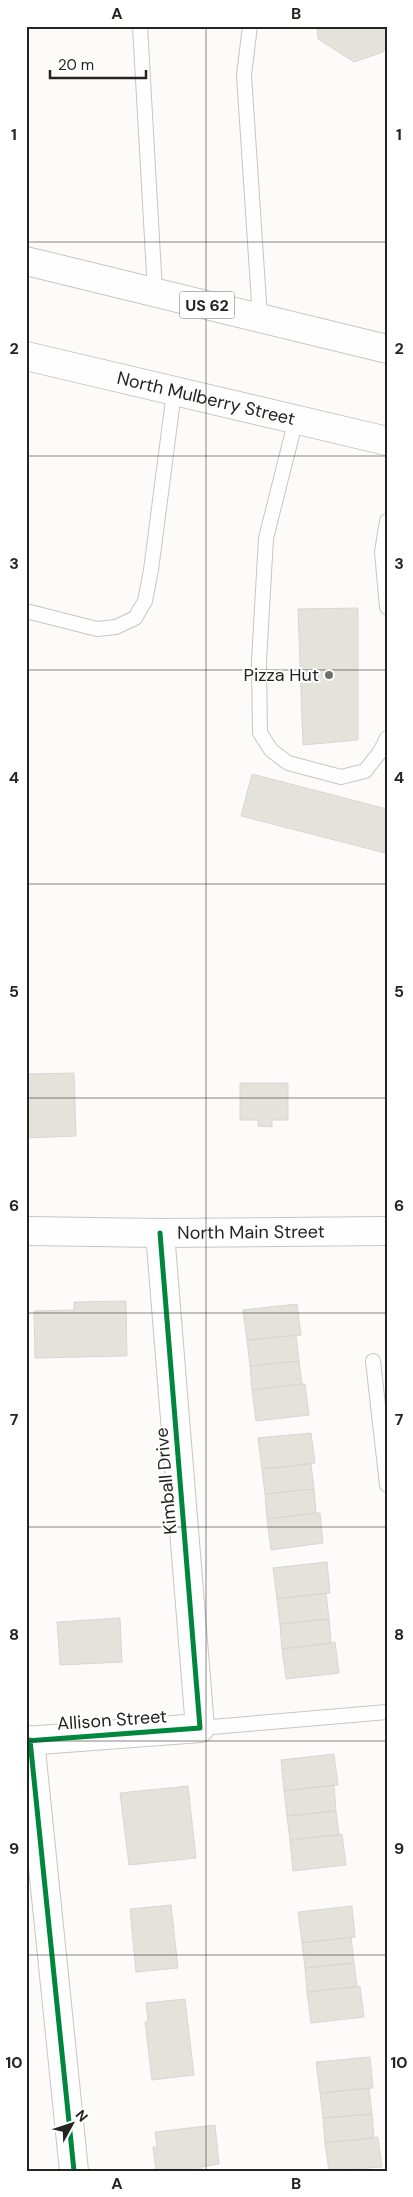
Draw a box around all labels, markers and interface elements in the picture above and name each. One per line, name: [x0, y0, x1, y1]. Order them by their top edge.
text: A: [111, 3, 123, 24]
text: B: [291, 3, 301, 24]
scale bar: [50, 48, 146, 80]
text: 20 m: [58, 55, 94, 75]
text: 1: [11, 124, 17, 145]
text: 1: [396, 124, 402, 145]
road number: US 62: [180, 292, 234, 318]
text: 2: [9, 338, 19, 359]
text: 2: [394, 338, 404, 359]
street label: North Mulberry Street: [115, 366, 298, 431]
text: 3: [9, 553, 19, 574]
text: 3: [394, 553, 404, 574]
place label: Pizza Hut: [244, 663, 319, 687]
marker: Pizza Hut: [323, 669, 335, 681]
text: 4: [9, 767, 19, 788]
text: 4: [394, 767, 404, 788]
text: 5: [9, 981, 19, 1002]
text: 5: [394, 981, 404, 1002]
text: 6: [9, 1195, 19, 1216]
text: 6: [394, 1195, 404, 1216]
street label: North Main Street: [177, 1220, 325, 1245]
text: 7: [10, 1409, 19, 1430]
text: 7: [395, 1409, 404, 1430]
street label: Kimball Drive: [149, 1426, 183, 1536]
text: 8: [9, 1624, 19, 1645]
text: 8: [394, 1624, 404, 1645]
street label: Allison Street: [56, 1704, 168, 1736]
text: 9: [9, 1838, 19, 1859]
text: 9: [394, 1838, 404, 1859]
text: 10: [5, 2052, 23, 2073]
text: 10: [390, 2052, 408, 2073]
north arrow: [48, 2100, 98, 2150]
text: N: [72, 2106, 92, 2125]
text: A: [111, 2173, 123, 2194]
text: B: [291, 2173, 301, 2194]

